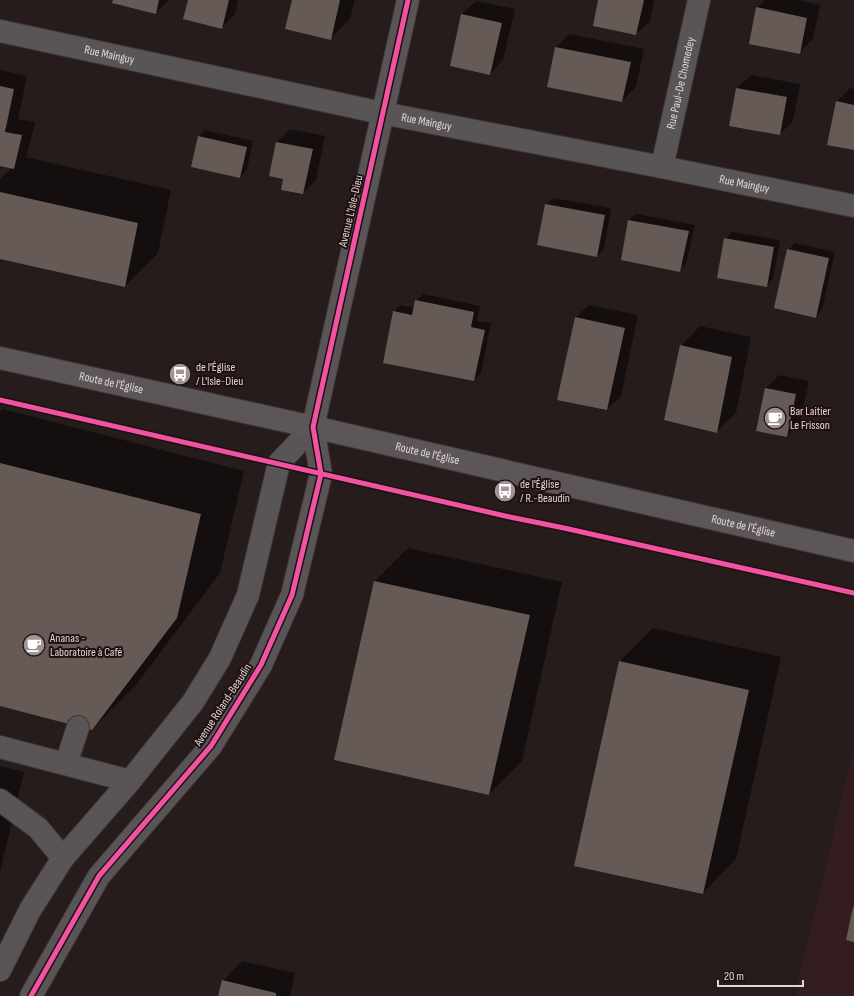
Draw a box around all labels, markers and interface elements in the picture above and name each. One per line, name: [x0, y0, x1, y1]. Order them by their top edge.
street label: Rue Paul-De Chomedey: [663, 35, 698, 131]
street label: Rue Mainguy: [83, 42, 136, 67]
street label: Rue Mainguy: [400, 109, 453, 134]
street label: Rue Mainguy: [718, 171, 771, 196]
street label: Avenue L'Isle-Dieu: [335, 174, 367, 249]
place label: de l'Église / L'Isle-Dieu: [196, 360, 243, 389]
bus stop icon: de l'Église / L'Isle-Dieu: [167, 361, 193, 387]
street label: Route de l'Église: [78, 368, 145, 397]
place label: Bar Laitier Le Frisson: [790, 404, 831, 433]
cafe icon: Bar Laitier Le Frisson: [762, 405, 788, 431]
street label: Route de l'Église: [394, 439, 461, 468]
place label: de l'Église / R.-Beaudin: [520, 477, 570, 506]
bus stop icon: de l'Église / R.-Beaudin: [492, 478, 518, 504]
street label: Route de l'Église: [710, 511, 777, 540]
place label: Ananas - Laboratoire à Café: [49, 631, 123, 660]
cafe icon: Ananas - Laboratoire à Café: [21, 632, 47, 658]
street label: Avenue Roland-Beaudin: [190, 661, 255, 750]
scale bar: [718, 962, 803, 988]
text: 20 m: [724, 969, 744, 984]

